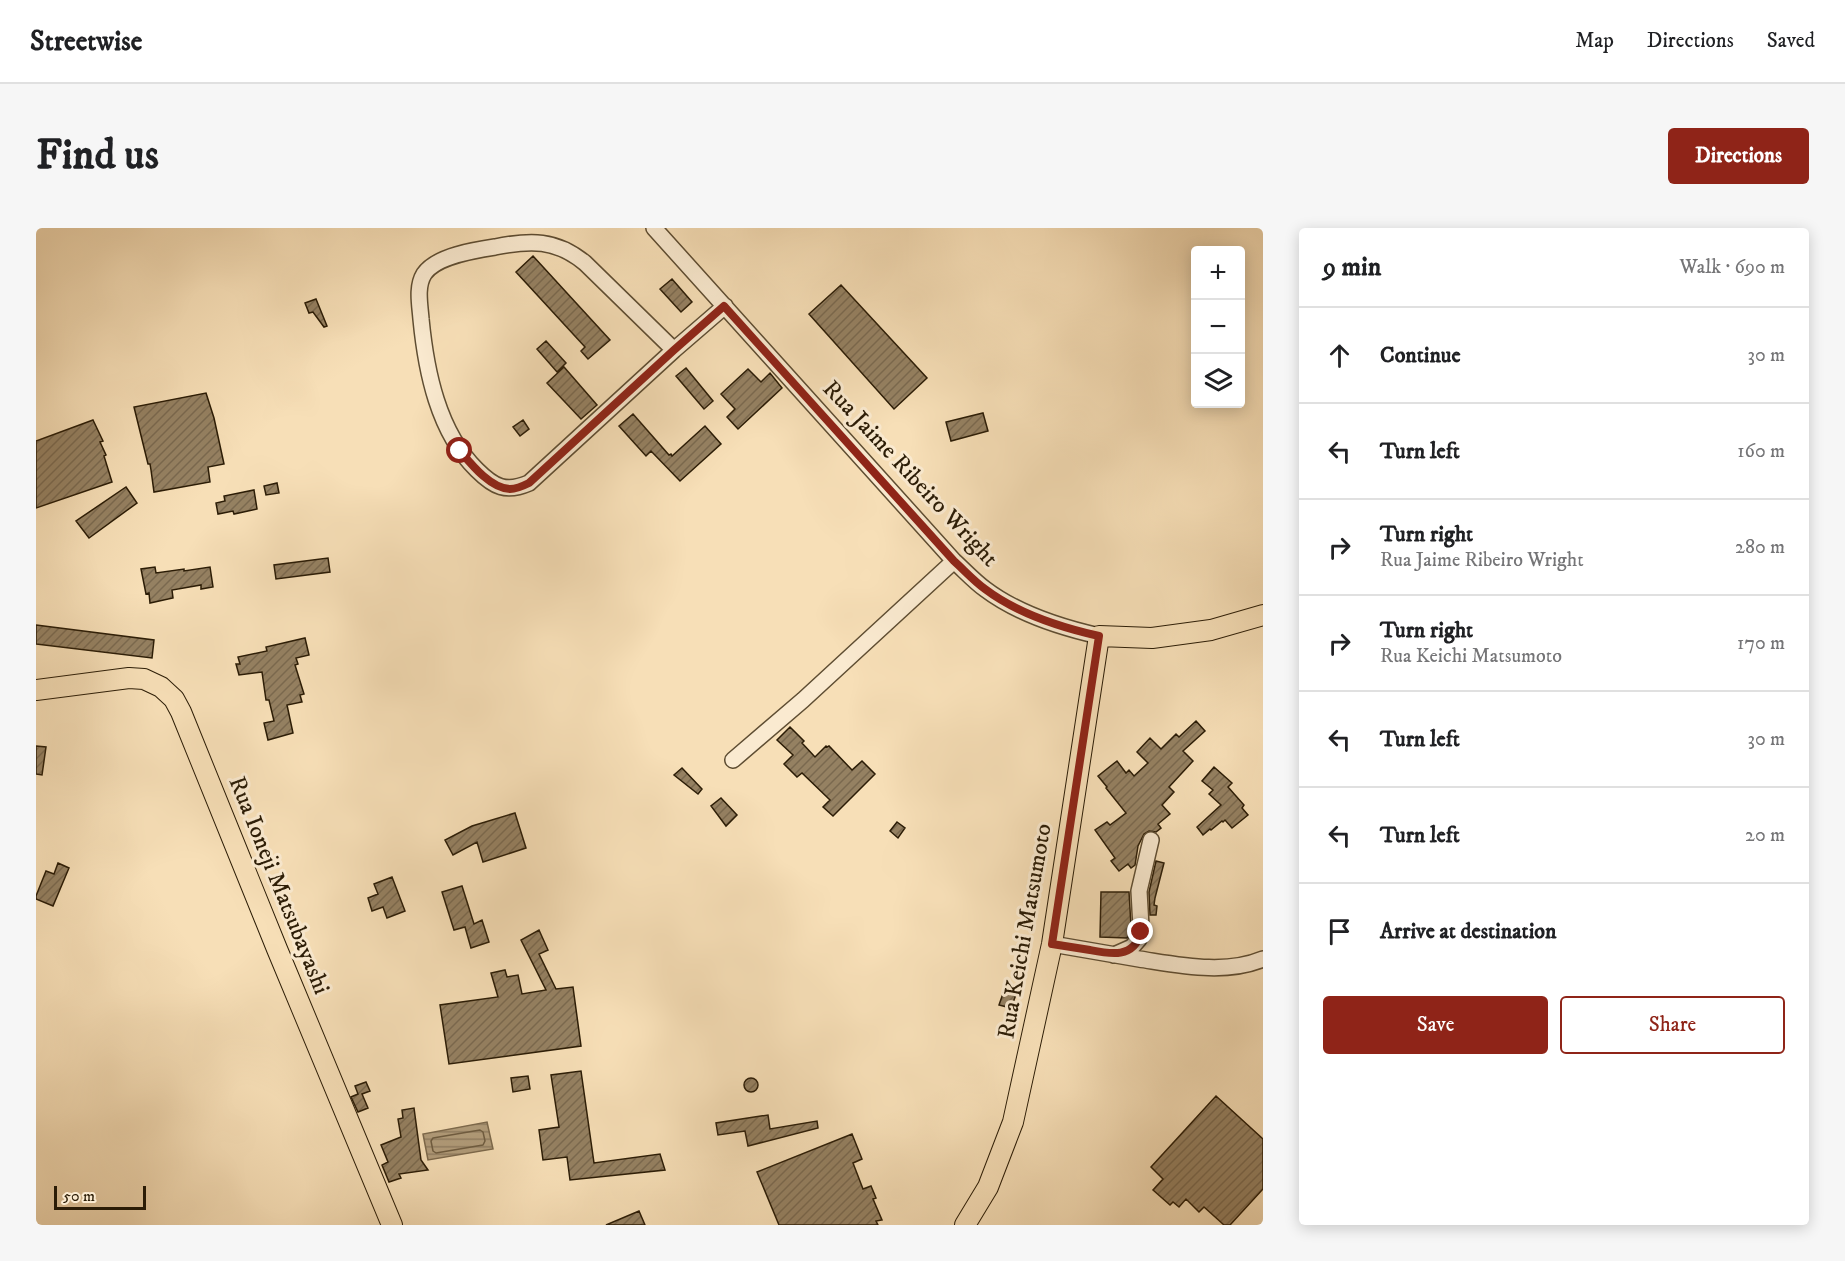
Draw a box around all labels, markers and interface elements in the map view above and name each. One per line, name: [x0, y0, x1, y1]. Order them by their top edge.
text: Streetwise: [30, 24, 142, 59]
text: Map: [1575, 28, 1614, 54]
text: Directions: [1647, 28, 1734, 54]
text: Saved: [1767, 28, 1815, 54]
button: Directions: [1668, 128, 1809, 184]
text: Find us: [36, 130, 159, 182]
map controls: [1191, 246, 1245, 408]
button: +: [1191, 246, 1245, 300]
text: 9 min: [1323, 251, 1381, 284]
text: Walk · 690 m: [1680, 255, 1785, 280]
button: −: [1191, 300, 1245, 354]
icon: ahead: [1323, 339, 1356, 372]
text: Continue: [1380, 342, 1461, 369]
text: 30 m: [1747, 343, 1785, 368]
button: layers: [1191, 354, 1245, 408]
street label: Rua Jaime Ribeiro Wright: [816, 374, 1005, 573]
icon: left: [1323, 435, 1356, 468]
route start: [446, 437, 472, 463]
text: Turn left: [1380, 438, 1460, 465]
text: 160 m: [1737, 439, 1785, 464]
text: Turn right: [1380, 521, 1473, 548]
icon: right: [1323, 531, 1356, 564]
text: 280 m: [1735, 535, 1785, 560]
text: Rua Jaime Ribeiro Wright: [1380, 548, 1584, 573]
text: Turn right: [1380, 617, 1473, 644]
icon: right: [1323, 627, 1356, 660]
text: 170 m: [1737, 631, 1785, 656]
text: Rua Keichi Matsumoto: [1380, 644, 1562, 669]
icon: left: [1323, 723, 1356, 756]
text: Turn left: [1380, 726, 1460, 753]
text: 30 m: [1747, 727, 1785, 752]
street label: Rua Ioneji Matsubayashi: [222, 772, 337, 999]
icon: left: [1323, 819, 1356, 852]
street label: Rua Keichi Matsumoto: [991, 821, 1059, 1041]
text: Turn left: [1380, 822, 1460, 849]
text: 20 m: [1745, 823, 1785, 848]
icon: arrive: [1323, 915, 1356, 948]
route end: [1127, 918, 1153, 944]
text: Arrive at destination: [1380, 918, 1557, 945]
button: Save: [1323, 996, 1548, 1054]
button: Share: [1560, 996, 1785, 1054]
scale bar: [54, 1183, 146, 1210]
text: 50 m: [63, 1186, 95, 1206]

